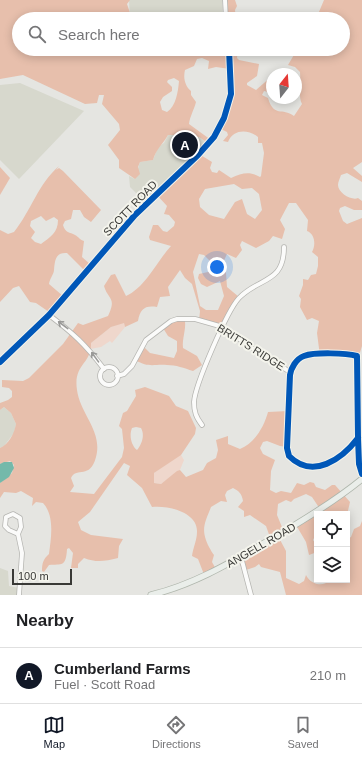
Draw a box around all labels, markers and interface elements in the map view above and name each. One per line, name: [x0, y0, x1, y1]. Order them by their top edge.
search box: [12, 12, 350, 56]
icon: search: [26, 23, 48, 45]
text: Search here: [58, 26, 140, 43]
north arrow: [266, 68, 302, 104]
pin: A: [172, 130, 198, 160]
street label: SCOTT ROAD: [101, 178, 159, 238]
your location: [207, 257, 227, 277]
one-way arrow: [57, 321, 68, 329]
street label: BRITTS RIDGE: [215, 322, 287, 372]
one-way arrow: [91, 352, 99, 363]
map controls: [314, 511, 350, 583]
button: locate: [314, 511, 350, 547]
street label: ANGELL ROAD: [224, 520, 298, 570]
button: layers: [314, 547, 350, 583]
scale bar: [12, 567, 72, 586]
text: 100 m: [18, 570, 49, 582]
text: Nearby: [16, 611, 74, 630]
text: Cumberland Farms: [54, 660, 191, 677]
text: A: [24, 668, 34, 683]
text: 210 m: [310, 668, 346, 683]
text: Fuel · Scott Road: [54, 677, 155, 692]
tab: Map: [43, 714, 65, 750]
tab: Directions: [152, 714, 201, 750]
tab: Saved: [287, 714, 319, 750]

